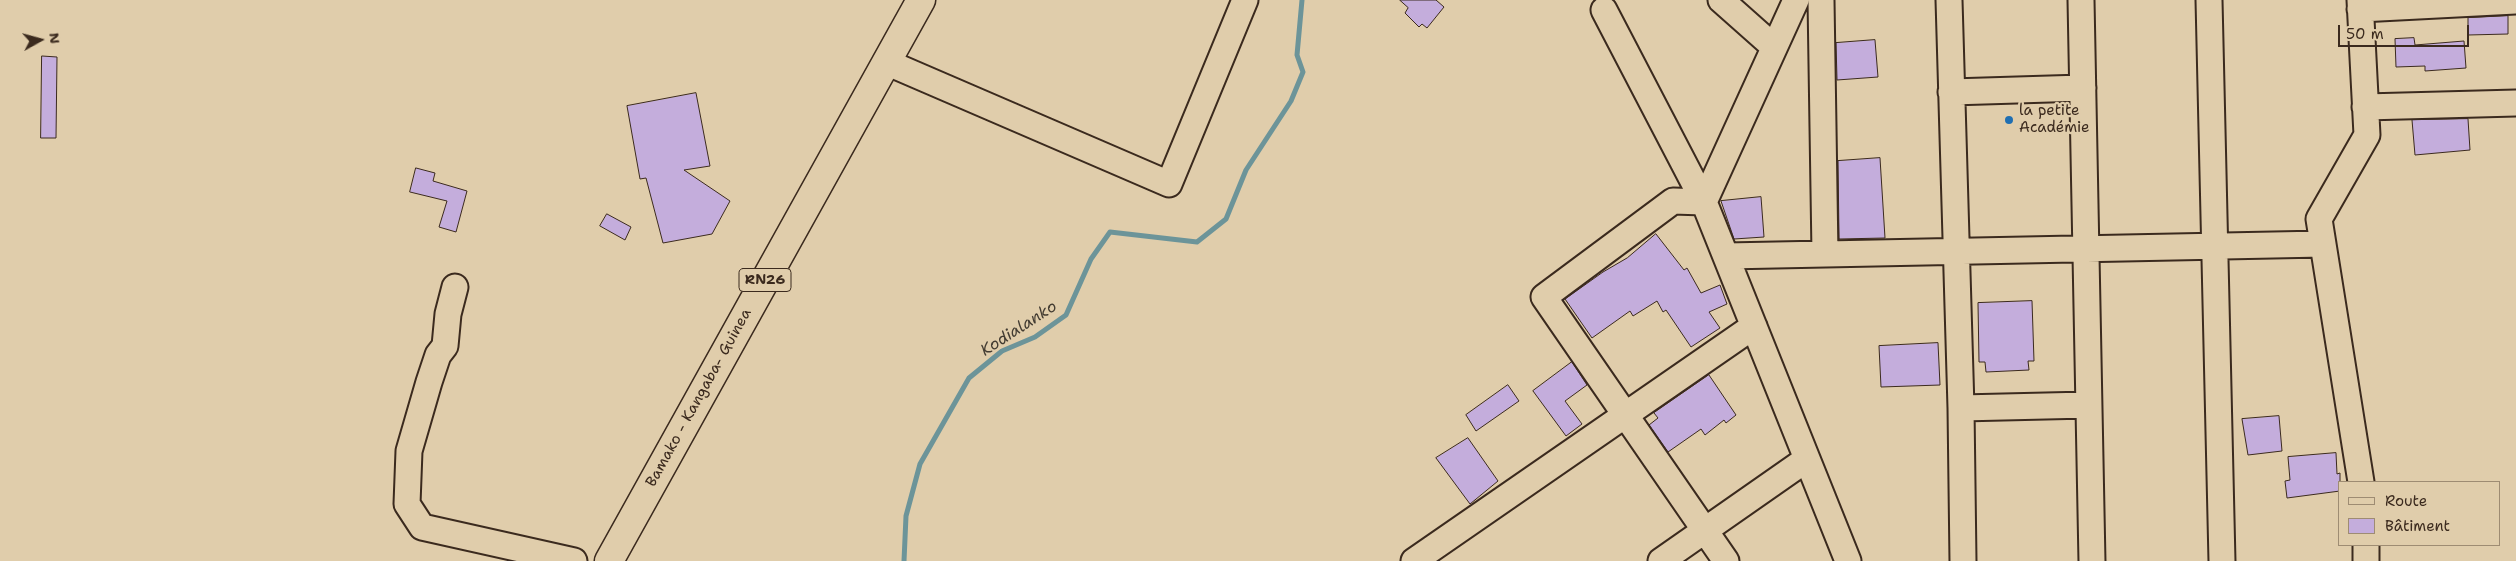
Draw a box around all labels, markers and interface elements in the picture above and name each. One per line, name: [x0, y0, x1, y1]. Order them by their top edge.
north arrow: [15, 15, 65, 65]
scale bar: [2341, 15, 2472, 47]
text: 50 m: [2346, 24, 2384, 44]
text: N: [45, 32, 64, 45]
place label: la petite Académie: [2019, 102, 2089, 137]
marker: la petite Académie: [2003, 114, 2015, 126]
road number: RN26: [739, 268, 791, 292]
water label: Kodialanko: [977, 297, 1061, 361]
street label: Bamako - Kangaba- Guinea: [642, 306, 756, 490]
legend: [2338, 481, 2501, 546]
text: Route: [2385, 491, 2427, 511]
text: Bâtiment: [2385, 516, 2450, 536]

